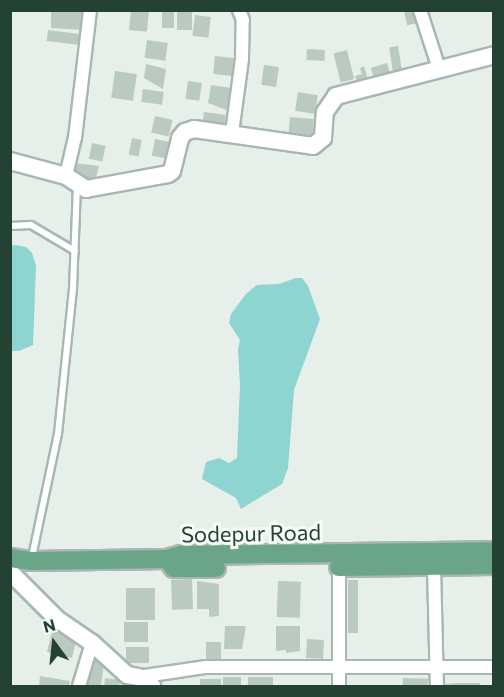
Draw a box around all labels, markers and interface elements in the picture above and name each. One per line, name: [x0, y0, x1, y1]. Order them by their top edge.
street label: Sodepur Road: [181, 519, 321, 547]
north arrow: [24, 613, 84, 673]
text: N: [41, 614, 57, 636]

